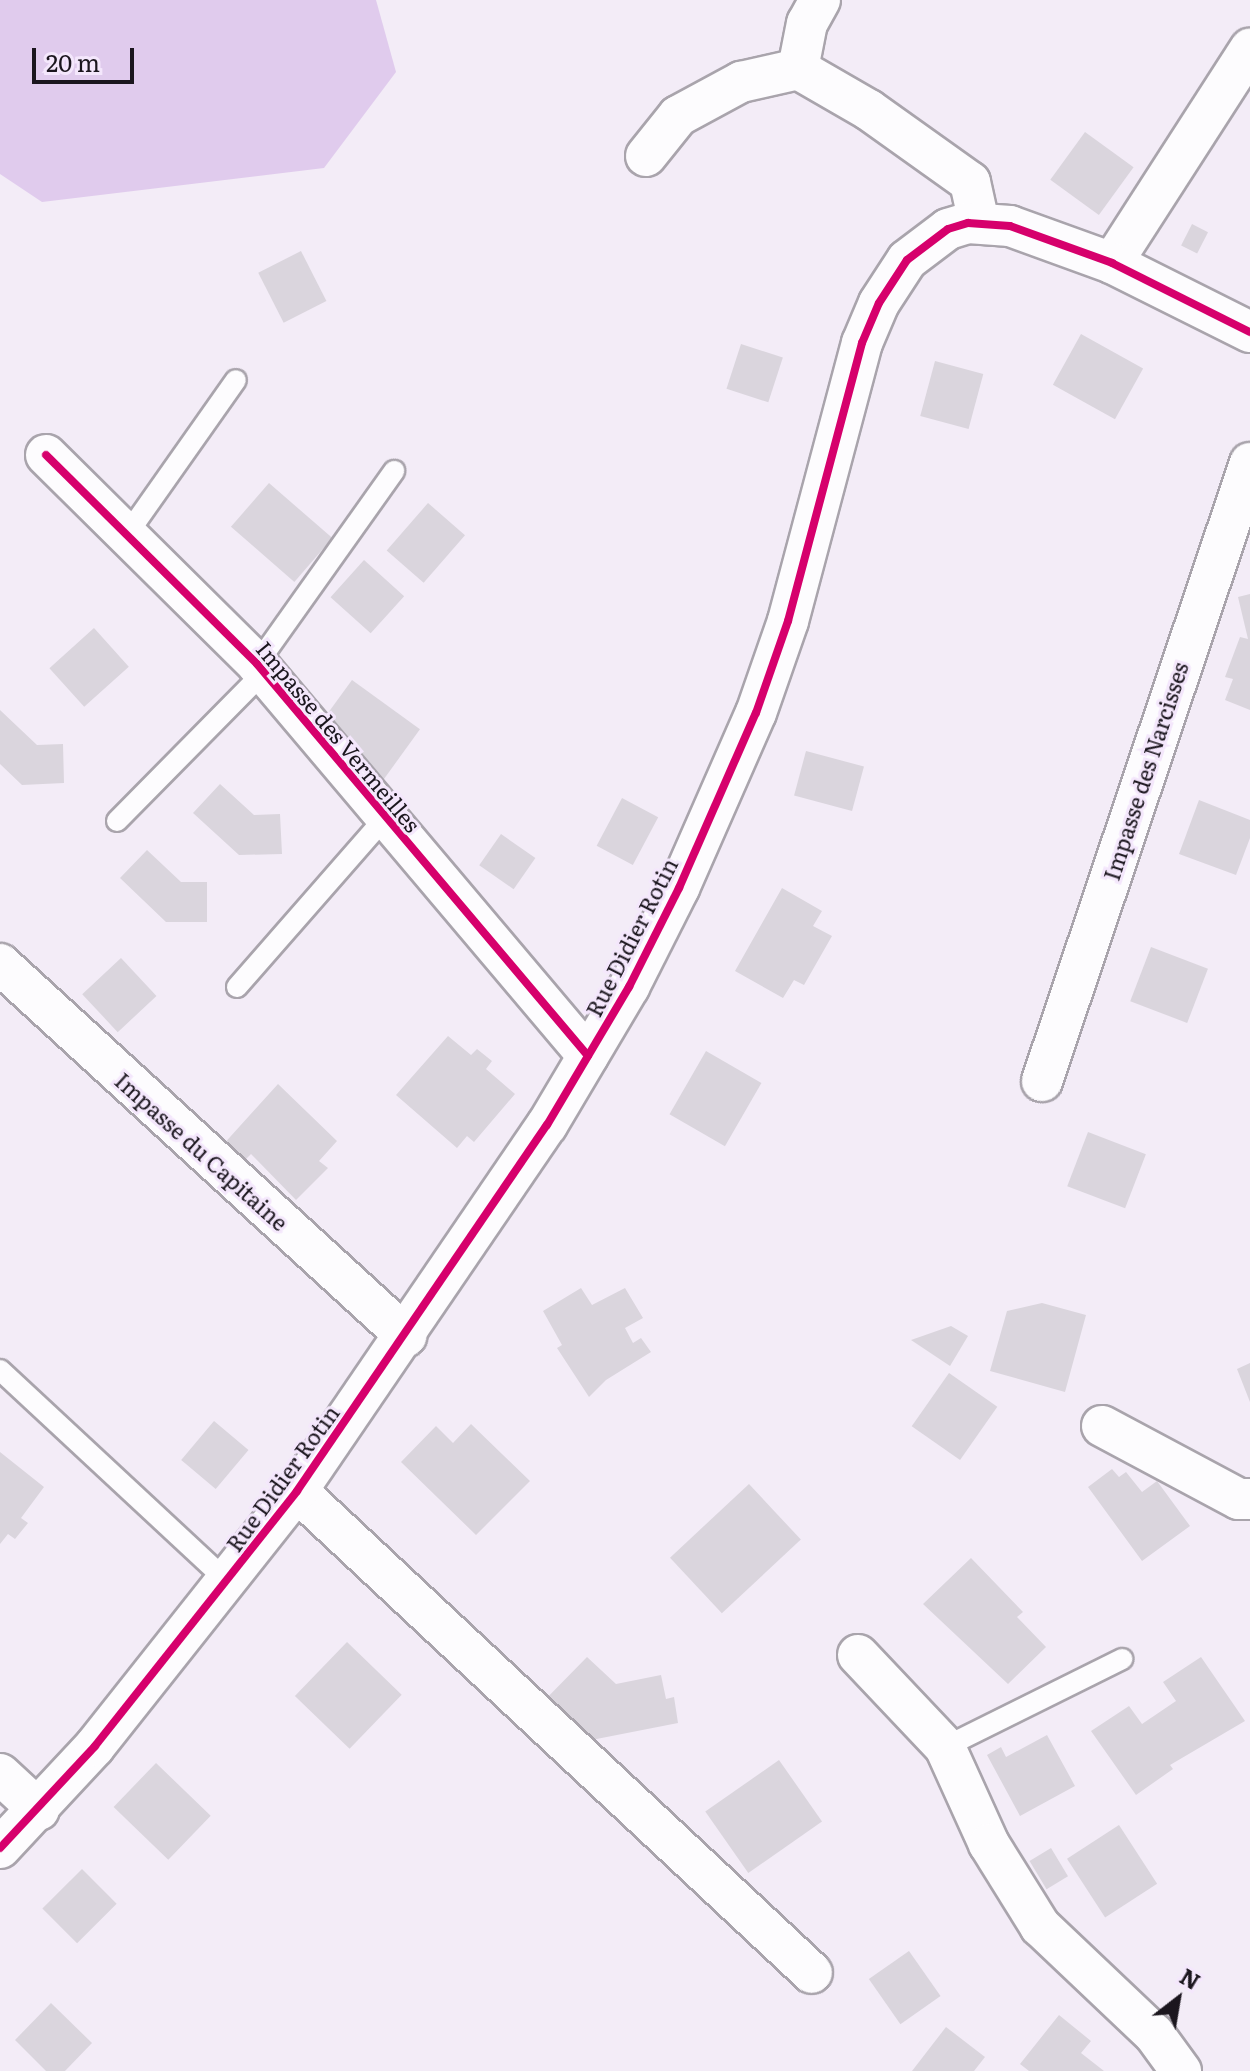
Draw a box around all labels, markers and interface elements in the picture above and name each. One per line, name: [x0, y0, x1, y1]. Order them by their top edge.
scale bar: [36, 32, 138, 82]
text: 20 m: [46, 44, 100, 79]
street label: Impasse des Vermeilles: [251, 635, 427, 837]
street label: Impasse des Narcisses: [1097, 658, 1193, 884]
street label: Rue Didier Rotin: [580, 853, 682, 1021]
street label: Impasse du Capitaine: [110, 1066, 294, 1236]
street label: Rue Didier Rotin: [220, 1400, 344, 1556]
north arrow: [1138, 1959, 1218, 2039]
text: N: [1174, 1959, 1207, 1997]

